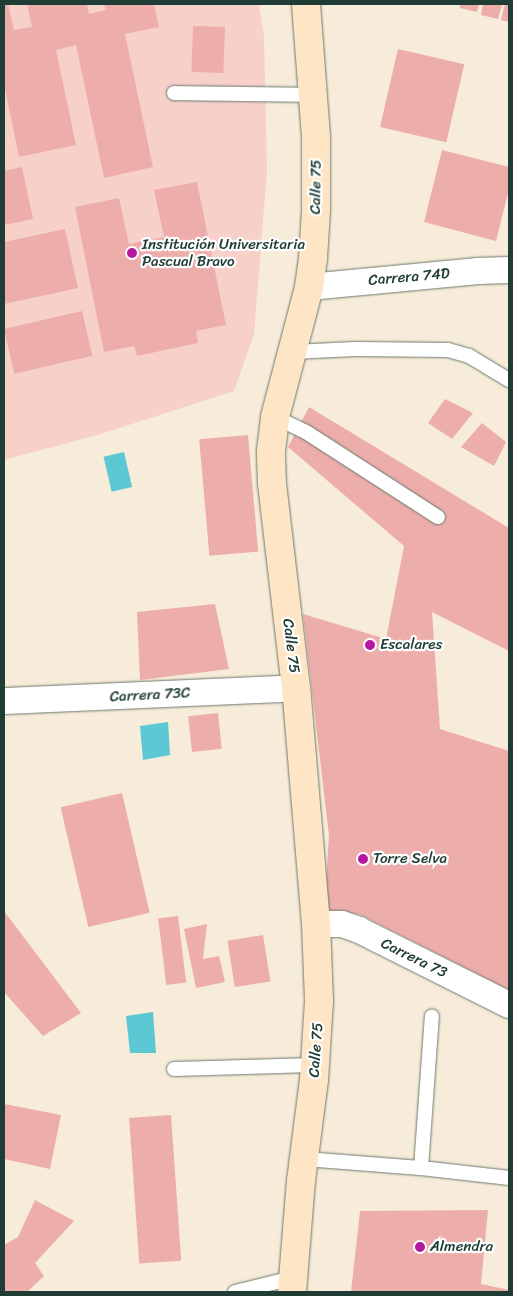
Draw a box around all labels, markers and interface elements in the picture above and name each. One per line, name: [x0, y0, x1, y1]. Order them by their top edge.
street label: Calle 75: [307, 159, 325, 215]
place label: Institución Universitaria Pascual Bravo: [142, 235, 305, 270]
marker: Institución Universitaria Pascual Bravo: [126, 247, 138, 259]
street label: Carrera 74D: [368, 264, 450, 290]
street label: Calle 75: [279, 618, 303, 674]
place label: Escalares: [380, 636, 442, 654]
marker: Escalares: [364, 639, 376, 651]
street label: Carrera 73C: [109, 684, 191, 706]
place label: Torre Selva: [373, 850, 447, 868]
marker: Torre Selva: [357, 853, 369, 865]
street label: Carrera 73: [378, 934, 450, 982]
street label: Calle 75: [305, 1022, 327, 1078]
place label: Almendra: [430, 1238, 493, 1256]
marker: Almendra: [414, 1241, 426, 1253]

